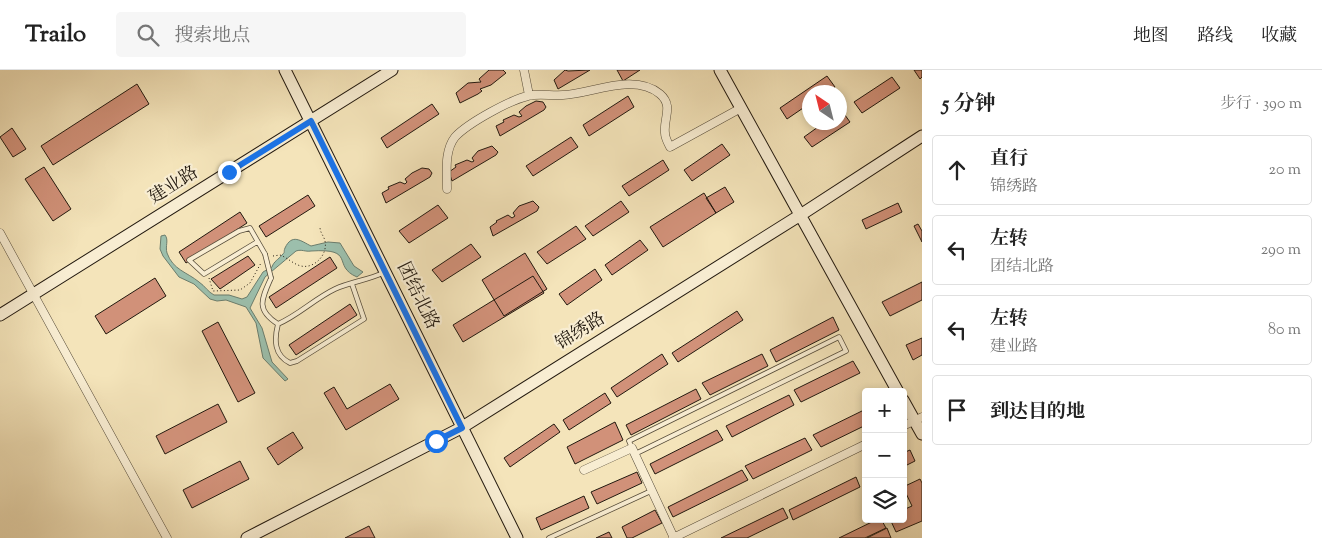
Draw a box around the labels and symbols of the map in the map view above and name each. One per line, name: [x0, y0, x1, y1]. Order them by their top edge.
north arrow: [802, 85, 847, 130]
street label: 建业路: [144, 161, 204, 211]
route end: [218, 161, 241, 184]
street label: 团结北路: [390, 258, 444, 334]
street label: 锦绣路: [551, 307, 611, 357]
route start: [425, 430, 448, 453]

